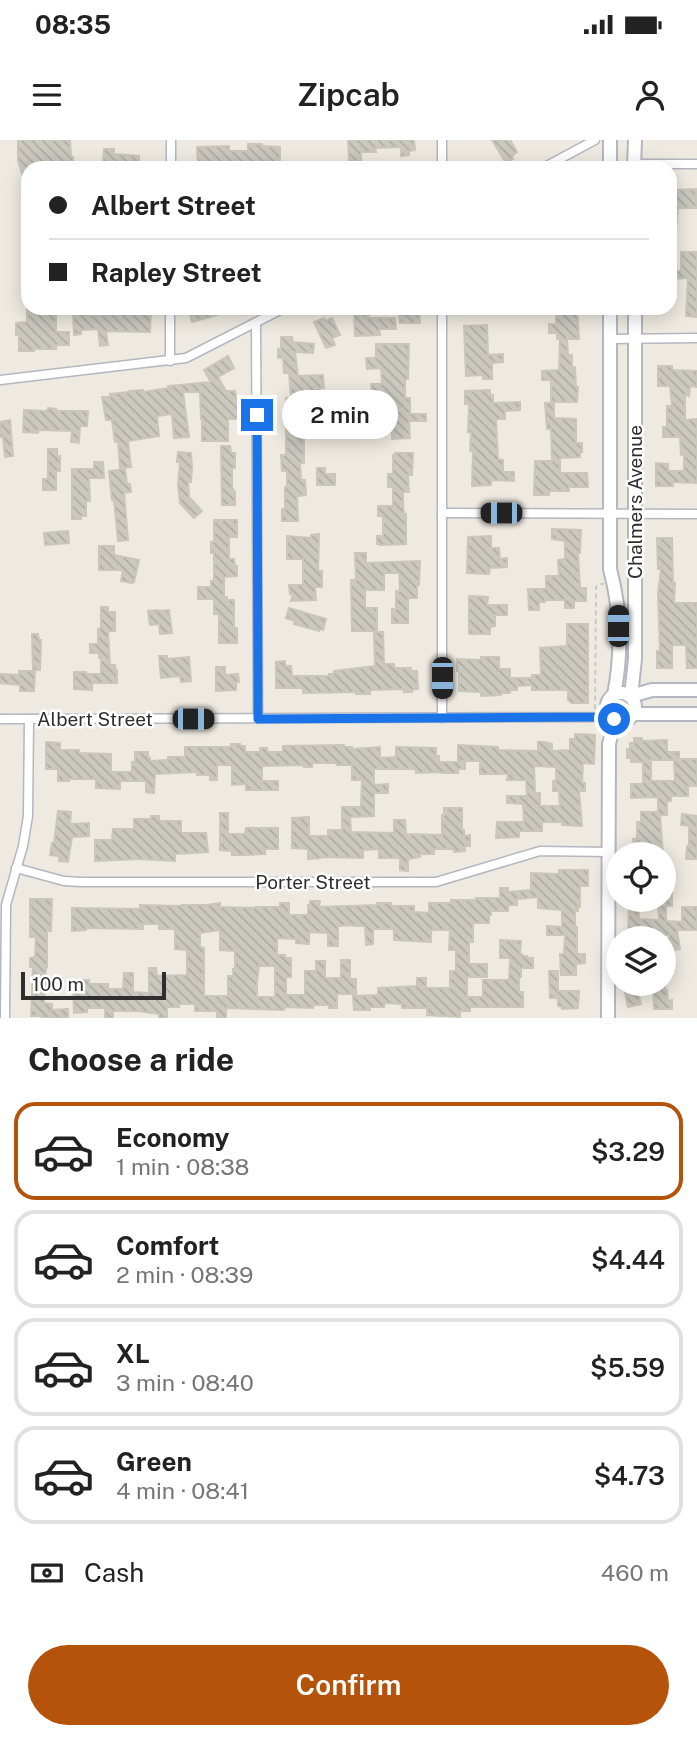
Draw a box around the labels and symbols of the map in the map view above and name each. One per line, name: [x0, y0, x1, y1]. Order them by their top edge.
callout: 2 min: [282, 390, 397, 440]
route end: [241, 399, 273, 431]
street label: Chalmers Avenue: [624, 425, 646, 579]
car: [481, 503, 523, 524]
car: [608, 605, 629, 647]
car: [432, 657, 453, 699]
route start: [598, 703, 630, 735]
street label: Albert Street: [37, 708, 153, 730]
car: [173, 709, 215, 730]
street label: Porter Street: [255, 871, 371, 893]
scale bar: [21, 969, 166, 1001]

